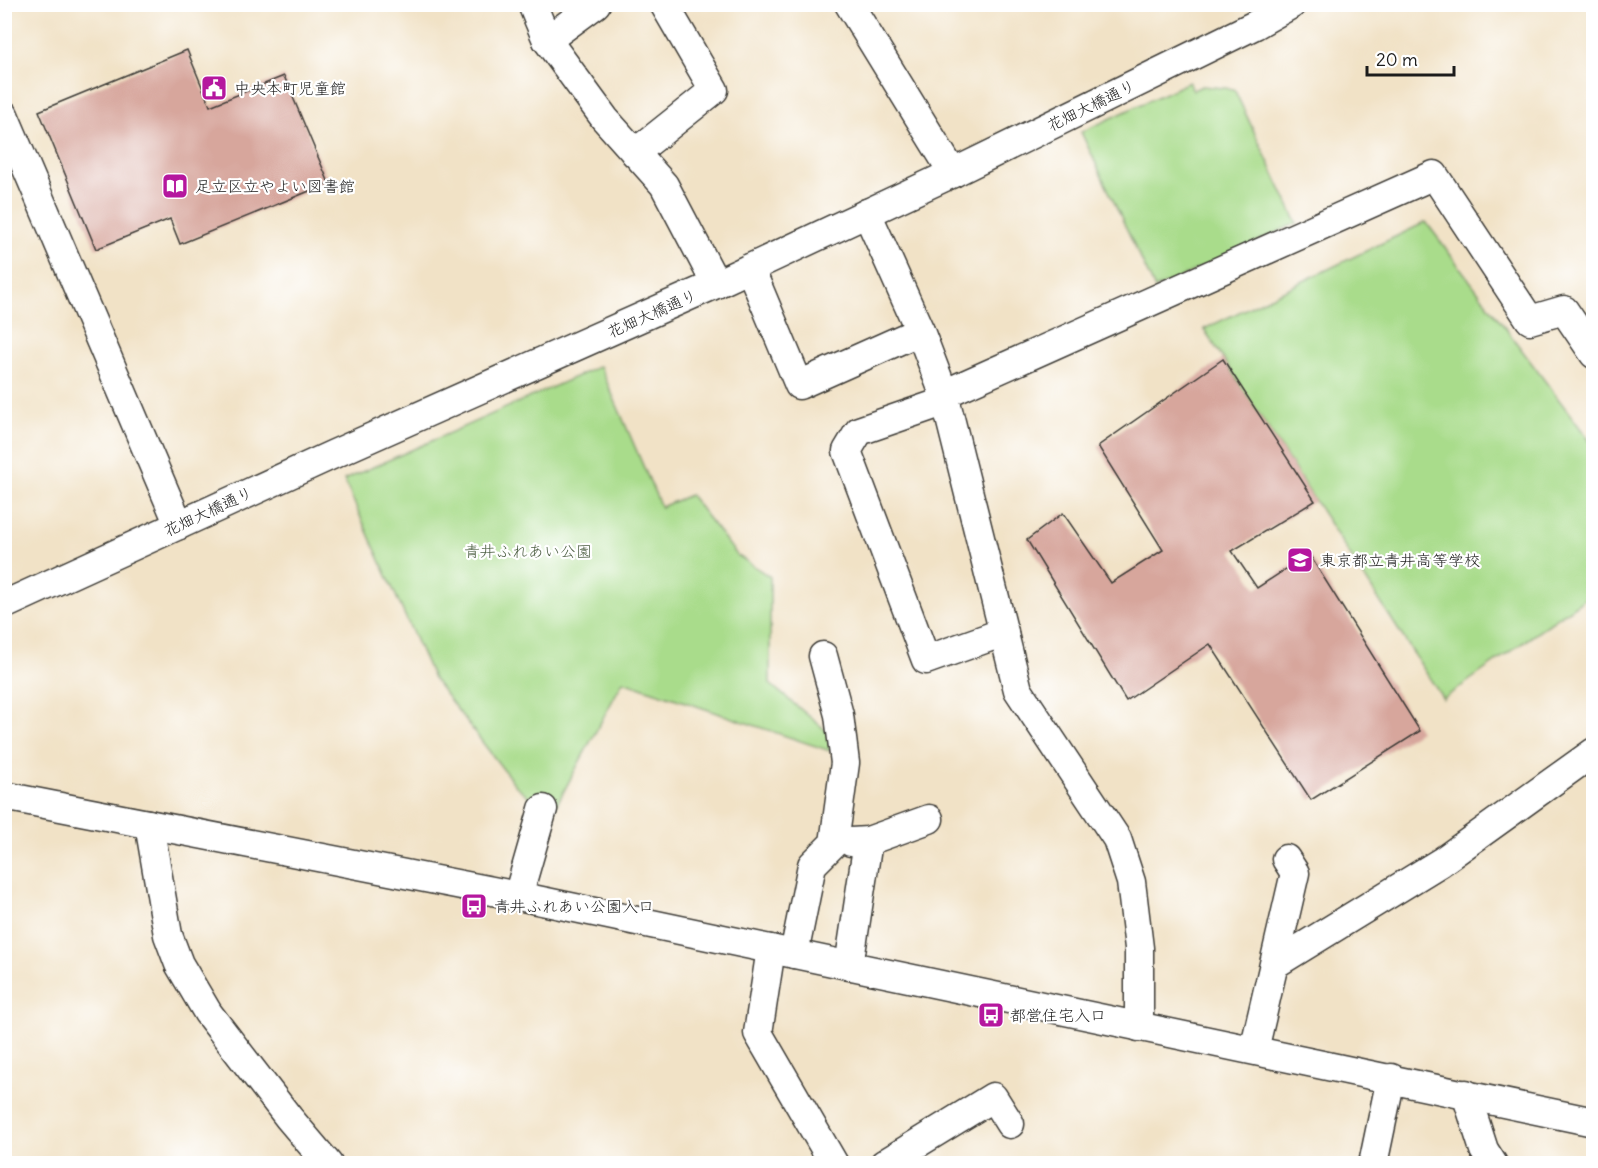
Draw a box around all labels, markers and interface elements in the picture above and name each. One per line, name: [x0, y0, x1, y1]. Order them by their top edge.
scale bar: [1367, 39, 1454, 77]
text: 20 m: [1376, 48, 1418, 71]
public building icon: 中央本町児童館: [199, 73, 229, 103]
street label: 花畑大橋通り: [1043, 75, 1139, 135]
place label: 中央本町児童館: [234, 78, 346, 98]
library icon: 足立区立やよい図書館: [160, 171, 190, 201]
place label: 足立区立やよい図書館: [195, 176, 355, 196]
street label: 花畑大橋通り: [604, 284, 700, 342]
street label: 花畑大橋通り: [160, 482, 256, 540]
park label: 青井ふれあい公園: [464, 541, 592, 561]
school or university icon: 東京都立青井高等学校: [1285, 545, 1315, 575]
place label: 東京都立青井高等学校: [1320, 550, 1480, 570]
bus stop icon: 青井ふれあい公園入口: [459, 891, 489, 921]
place label: 青井ふれあい公園入口: [494, 896, 654, 916]
bus stop icon: 都営住宅入口: [976, 1000, 1006, 1030]
place label: 都営住宅入口: [1010, 1005, 1106, 1025]

